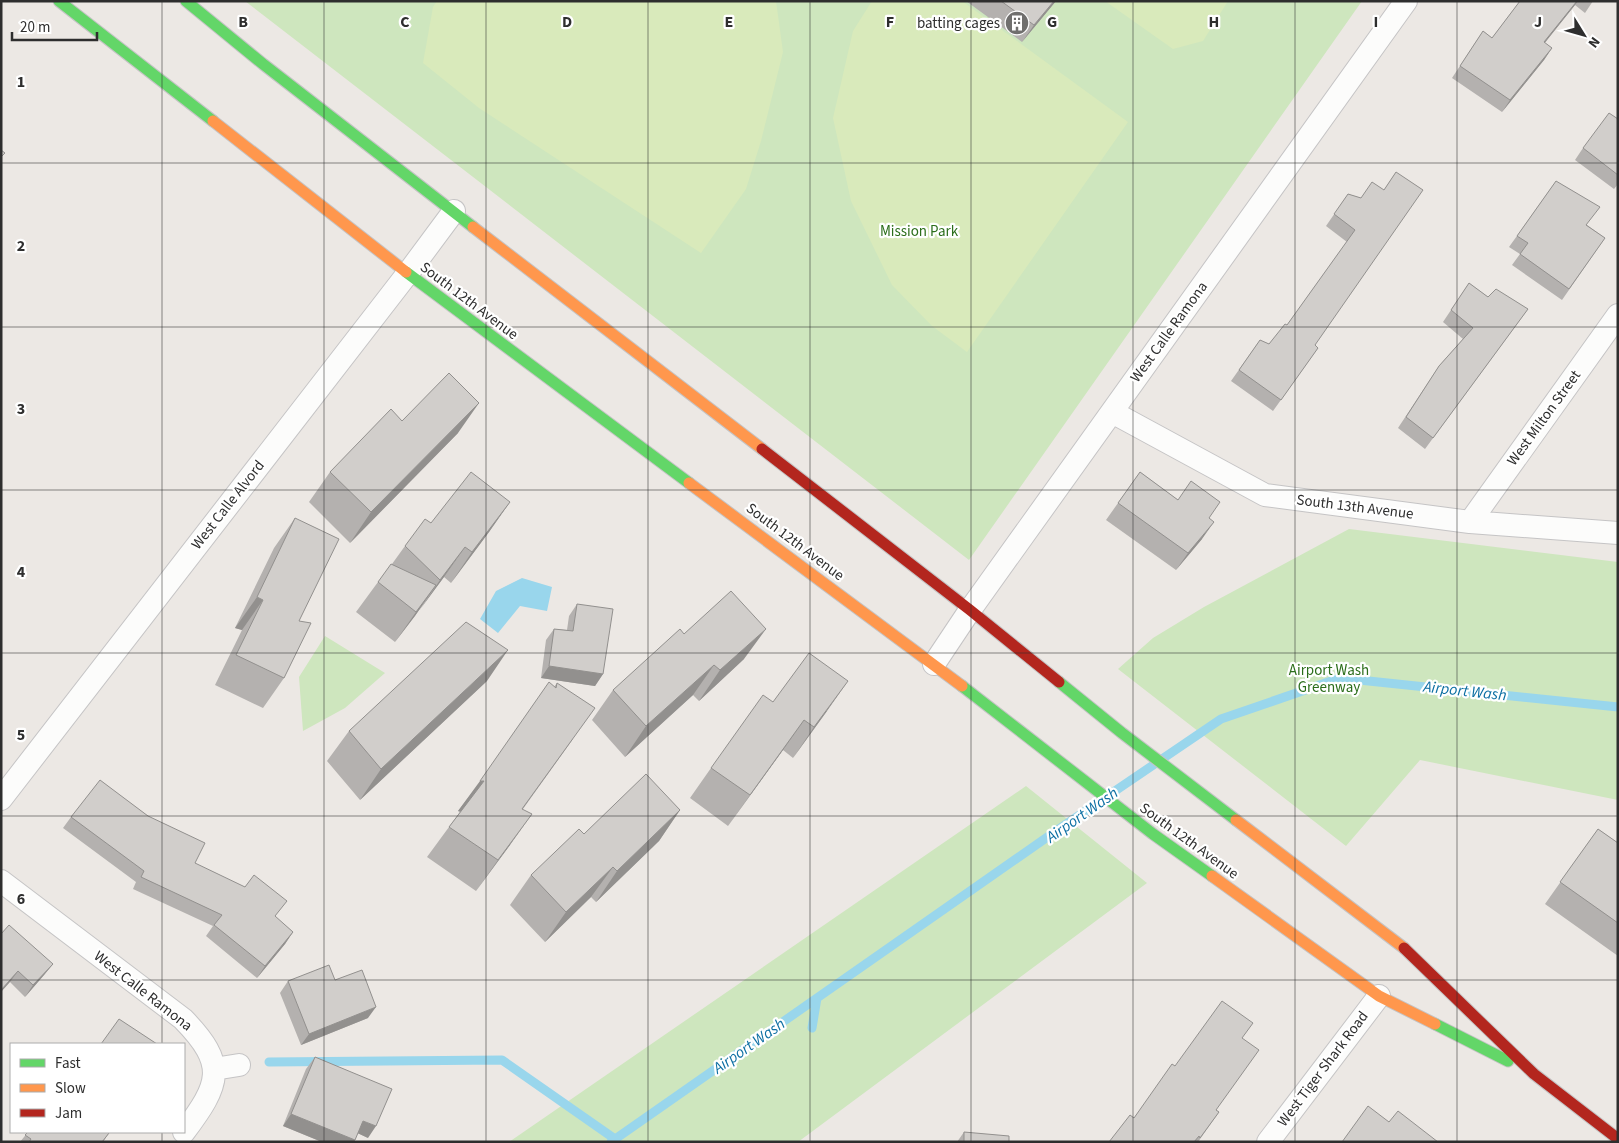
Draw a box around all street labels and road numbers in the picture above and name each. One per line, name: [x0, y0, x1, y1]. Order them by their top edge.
street label: South 12th Avenue: [416, 257, 522, 345]
street label: West Calle Ramona: [1125, 277, 1213, 387]
street label: West Milton Street: [1502, 366, 1586, 470]
street label: West Calle Alvord: [186, 456, 270, 554]
street label: South 13th Avenue: [1295, 489, 1415, 525]
street label: South 12th Avenue: [742, 498, 848, 586]
street label: South 12th Avenue: [1135, 798, 1243, 884]
street label: West Calle Ramona: [89, 946, 197, 1036]
street label: West Tiger Shark Road: [1273, 1007, 1373, 1131]

